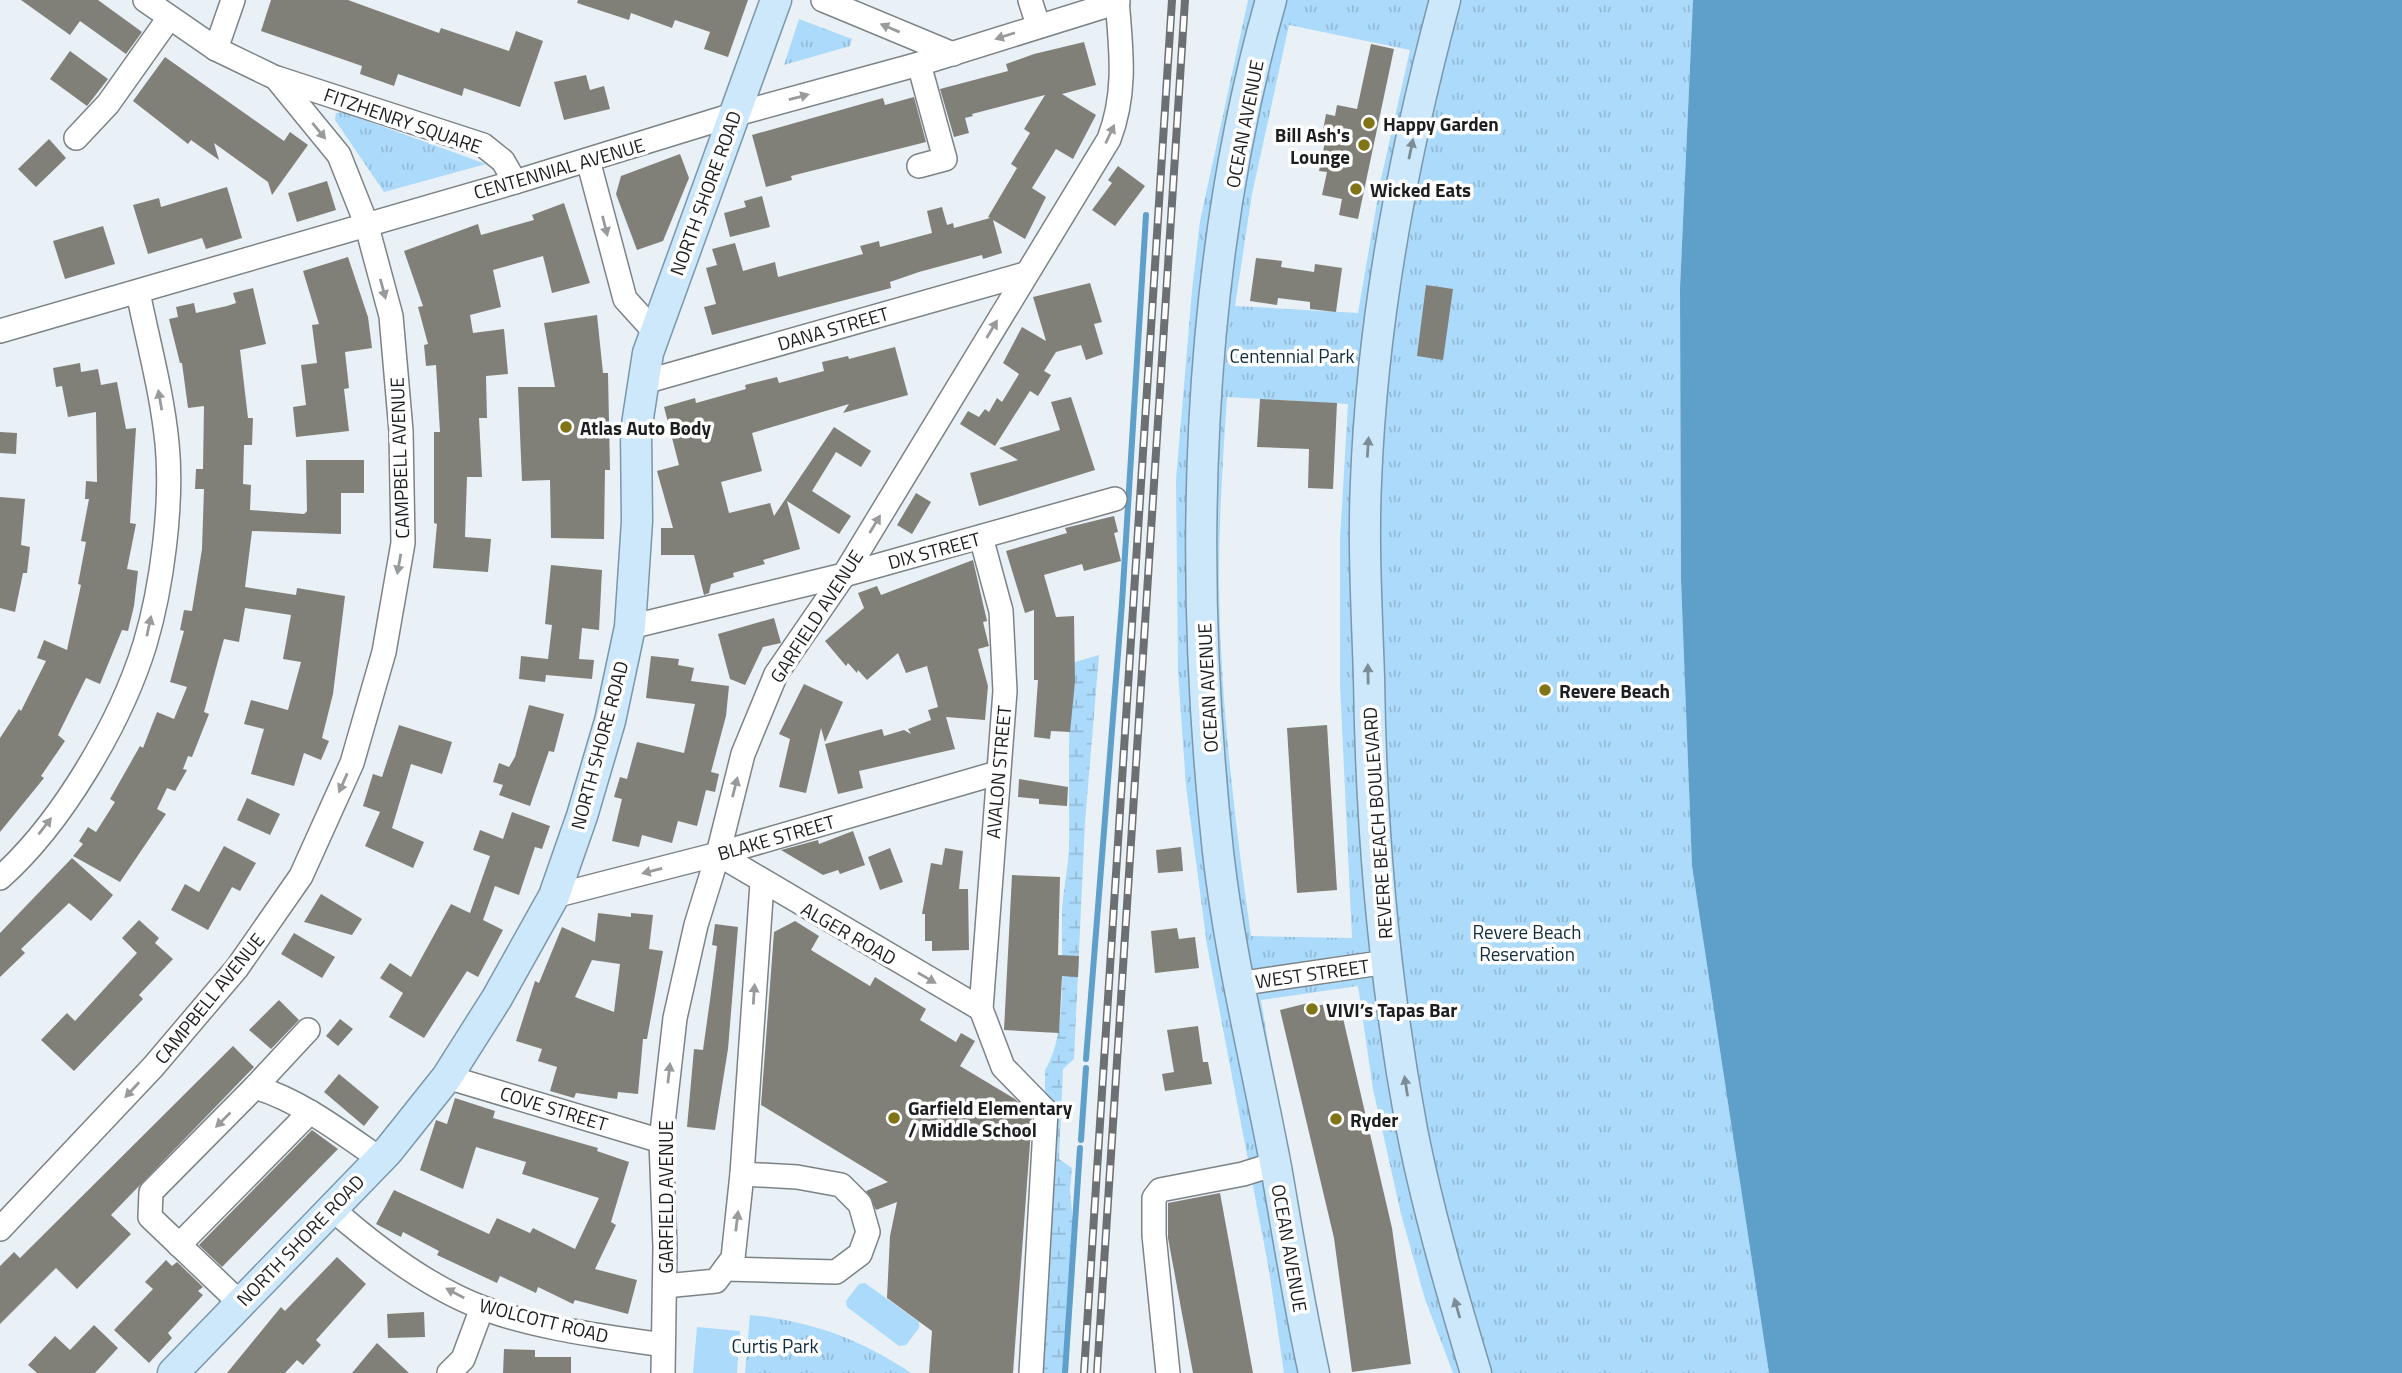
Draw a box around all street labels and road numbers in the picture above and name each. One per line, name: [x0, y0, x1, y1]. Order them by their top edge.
street label: OCEAN AVENUE: [1217, 58, 1271, 190]
street label: FITZHENRY SQUARE: [320, 79, 486, 161]
street label: NORTH SHORE ROAD: [662, 107, 748, 279]
street label: CENTENNIAL AVENUE: [470, 130, 648, 206]
street label: DANA STREET: [774, 298, 892, 358]
street label: CAMPBELL AVENUE: [382, 377, 416, 539]
street label: DIX STREET: [885, 524, 984, 576]
street label: GARFIELD AVENUE: [762, 544, 870, 688]
street label: OCEAN AVENUE: [1189, 622, 1225, 754]
street label: NORTH SHORE ROAD: [563, 657, 635, 833]
street label: AVALON STREET: [978, 704, 1018, 840]
street label: REVERE BEACH BOULEVARD: [1354, 706, 1400, 940]
street label: BLAKE STREET: [714, 806, 838, 868]
street label: ALGER ROAD: [796, 894, 902, 972]
street label: CAMPBELL AVENUE: [147, 926, 271, 1070]
street label: WEST STREET: [1253, 951, 1371, 995]
street label: COVE STREET: [497, 1078, 611, 1138]
street label: GARFIELD AVENUE: [651, 1120, 680, 1274]
street label: NORTH SHORE ROAD: [229, 1168, 371, 1312]
street label: OCEAN AVENUE: [1264, 1182, 1316, 1314]
street label: WOLCOTT ROAD: [476, 1290, 612, 1350]

